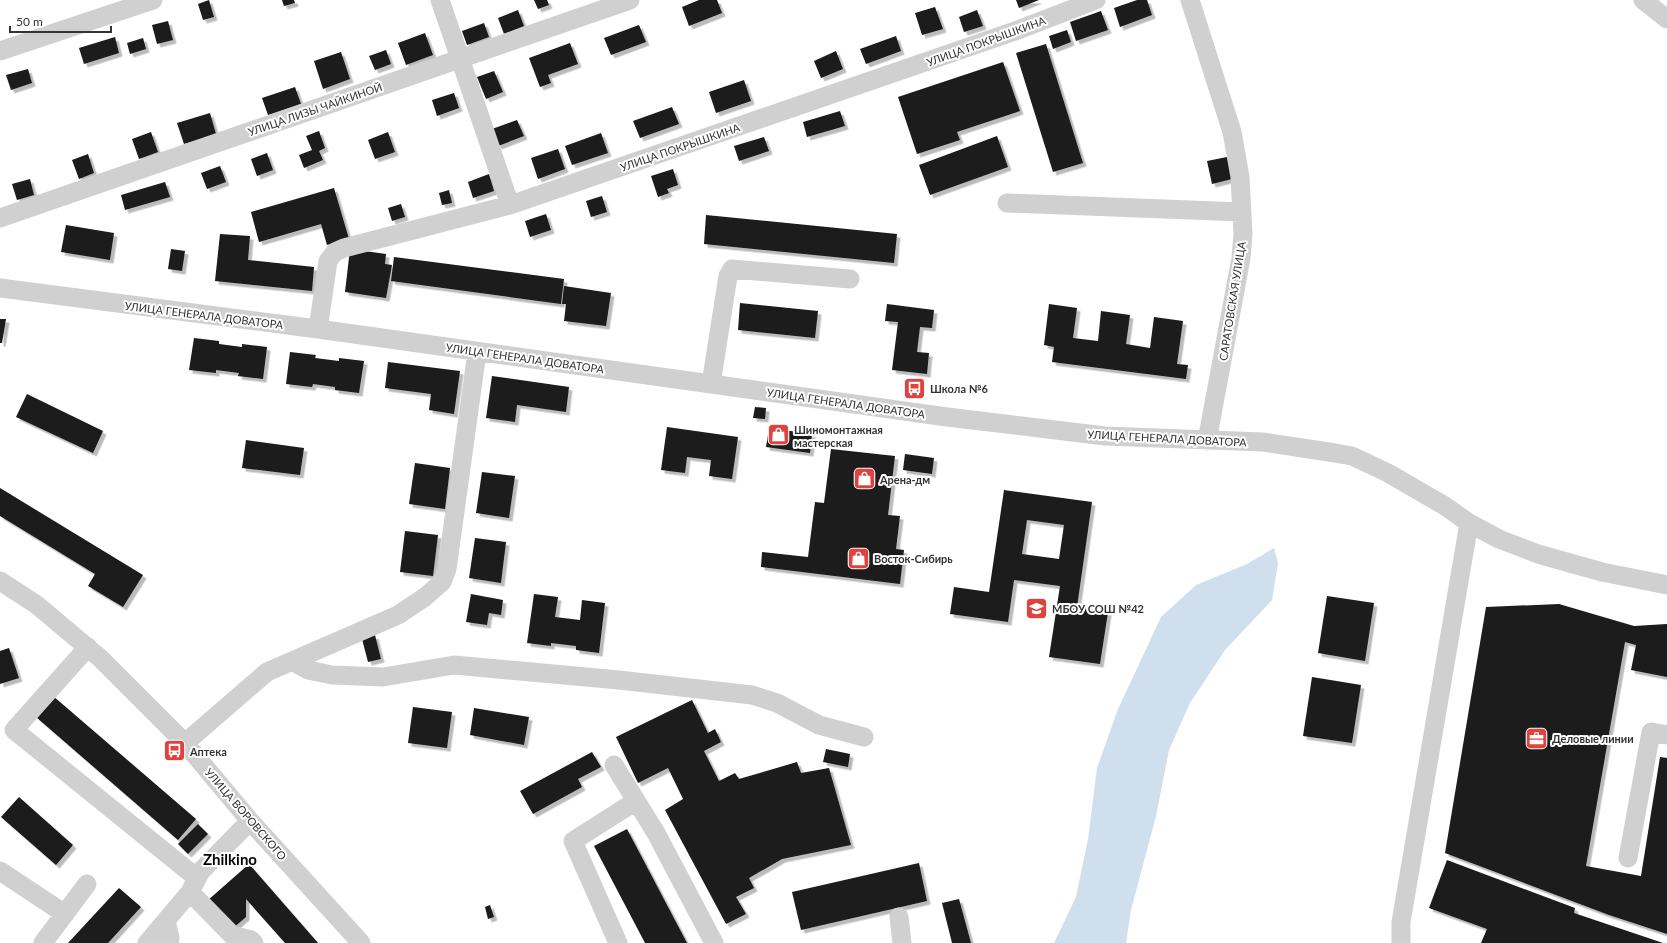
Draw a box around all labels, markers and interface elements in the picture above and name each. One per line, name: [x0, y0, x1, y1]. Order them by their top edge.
scale bar: [10, 8, 111, 34]
street label: УЛИЦА ПОКРЫШКИНА: [925, 13, 1048, 69]
text: 50 m: [16, 14, 43, 29]
street label: УЛИЦА ЛИЗЫ ЧАЙКИНОЙ: [246, 80, 384, 138]
street label: УЛИЦА ПОКРЫШКИНА: [618, 120, 742, 174]
street label: САРАТОВСКАЯ УЛИЦА: [1216, 240, 1248, 362]
street label: УЛИЦА ГЕНЕРАЛА ДОВАТОРА: [124, 299, 285, 331]
street label: УЛИЦА ГЕНЕРАЛА ДОВАТОРА: [445, 340, 606, 376]
bus stop icon: Школа №6: [902, 375, 928, 401]
place label: Школа №6: [930, 382, 989, 395]
street label: УЛИЦА ГЕНЕРАЛА ДОВАТОРА: [766, 385, 927, 421]
shop icon: Шиномонтажная мастерская: [766, 422, 792, 448]
place label: Шиномонтажная мастерская: [794, 423, 883, 449]
street label: УЛИЦА ГЕНЕРАЛА ДОВАТОРА: [1087, 427, 1248, 449]
shop icon: Арена-дм: [852, 466, 878, 492]
place label: Арена-дм: [879, 473, 930, 486]
shop icon: Восток-Сибирь: [846, 545, 872, 571]
place label: Восток-Сибирь: [874, 552, 953, 565]
school or university icon: МБОУ СОШ №42: [1024, 595, 1050, 621]
place label: МБОУ СОШ №42: [1052, 602, 1144, 615]
office icon: Деловые линии: [1523, 725, 1549, 751]
place label: Деловые линии: [1552, 732, 1634, 745]
bus stop icon: Аптека: [162, 738, 188, 764]
place label: Аптека: [189, 745, 227, 758]
street label: УЛИЦА ВОРОВСКОГО: [203, 765, 290, 863]
district label: Zhilkino: [203, 850, 257, 868]

